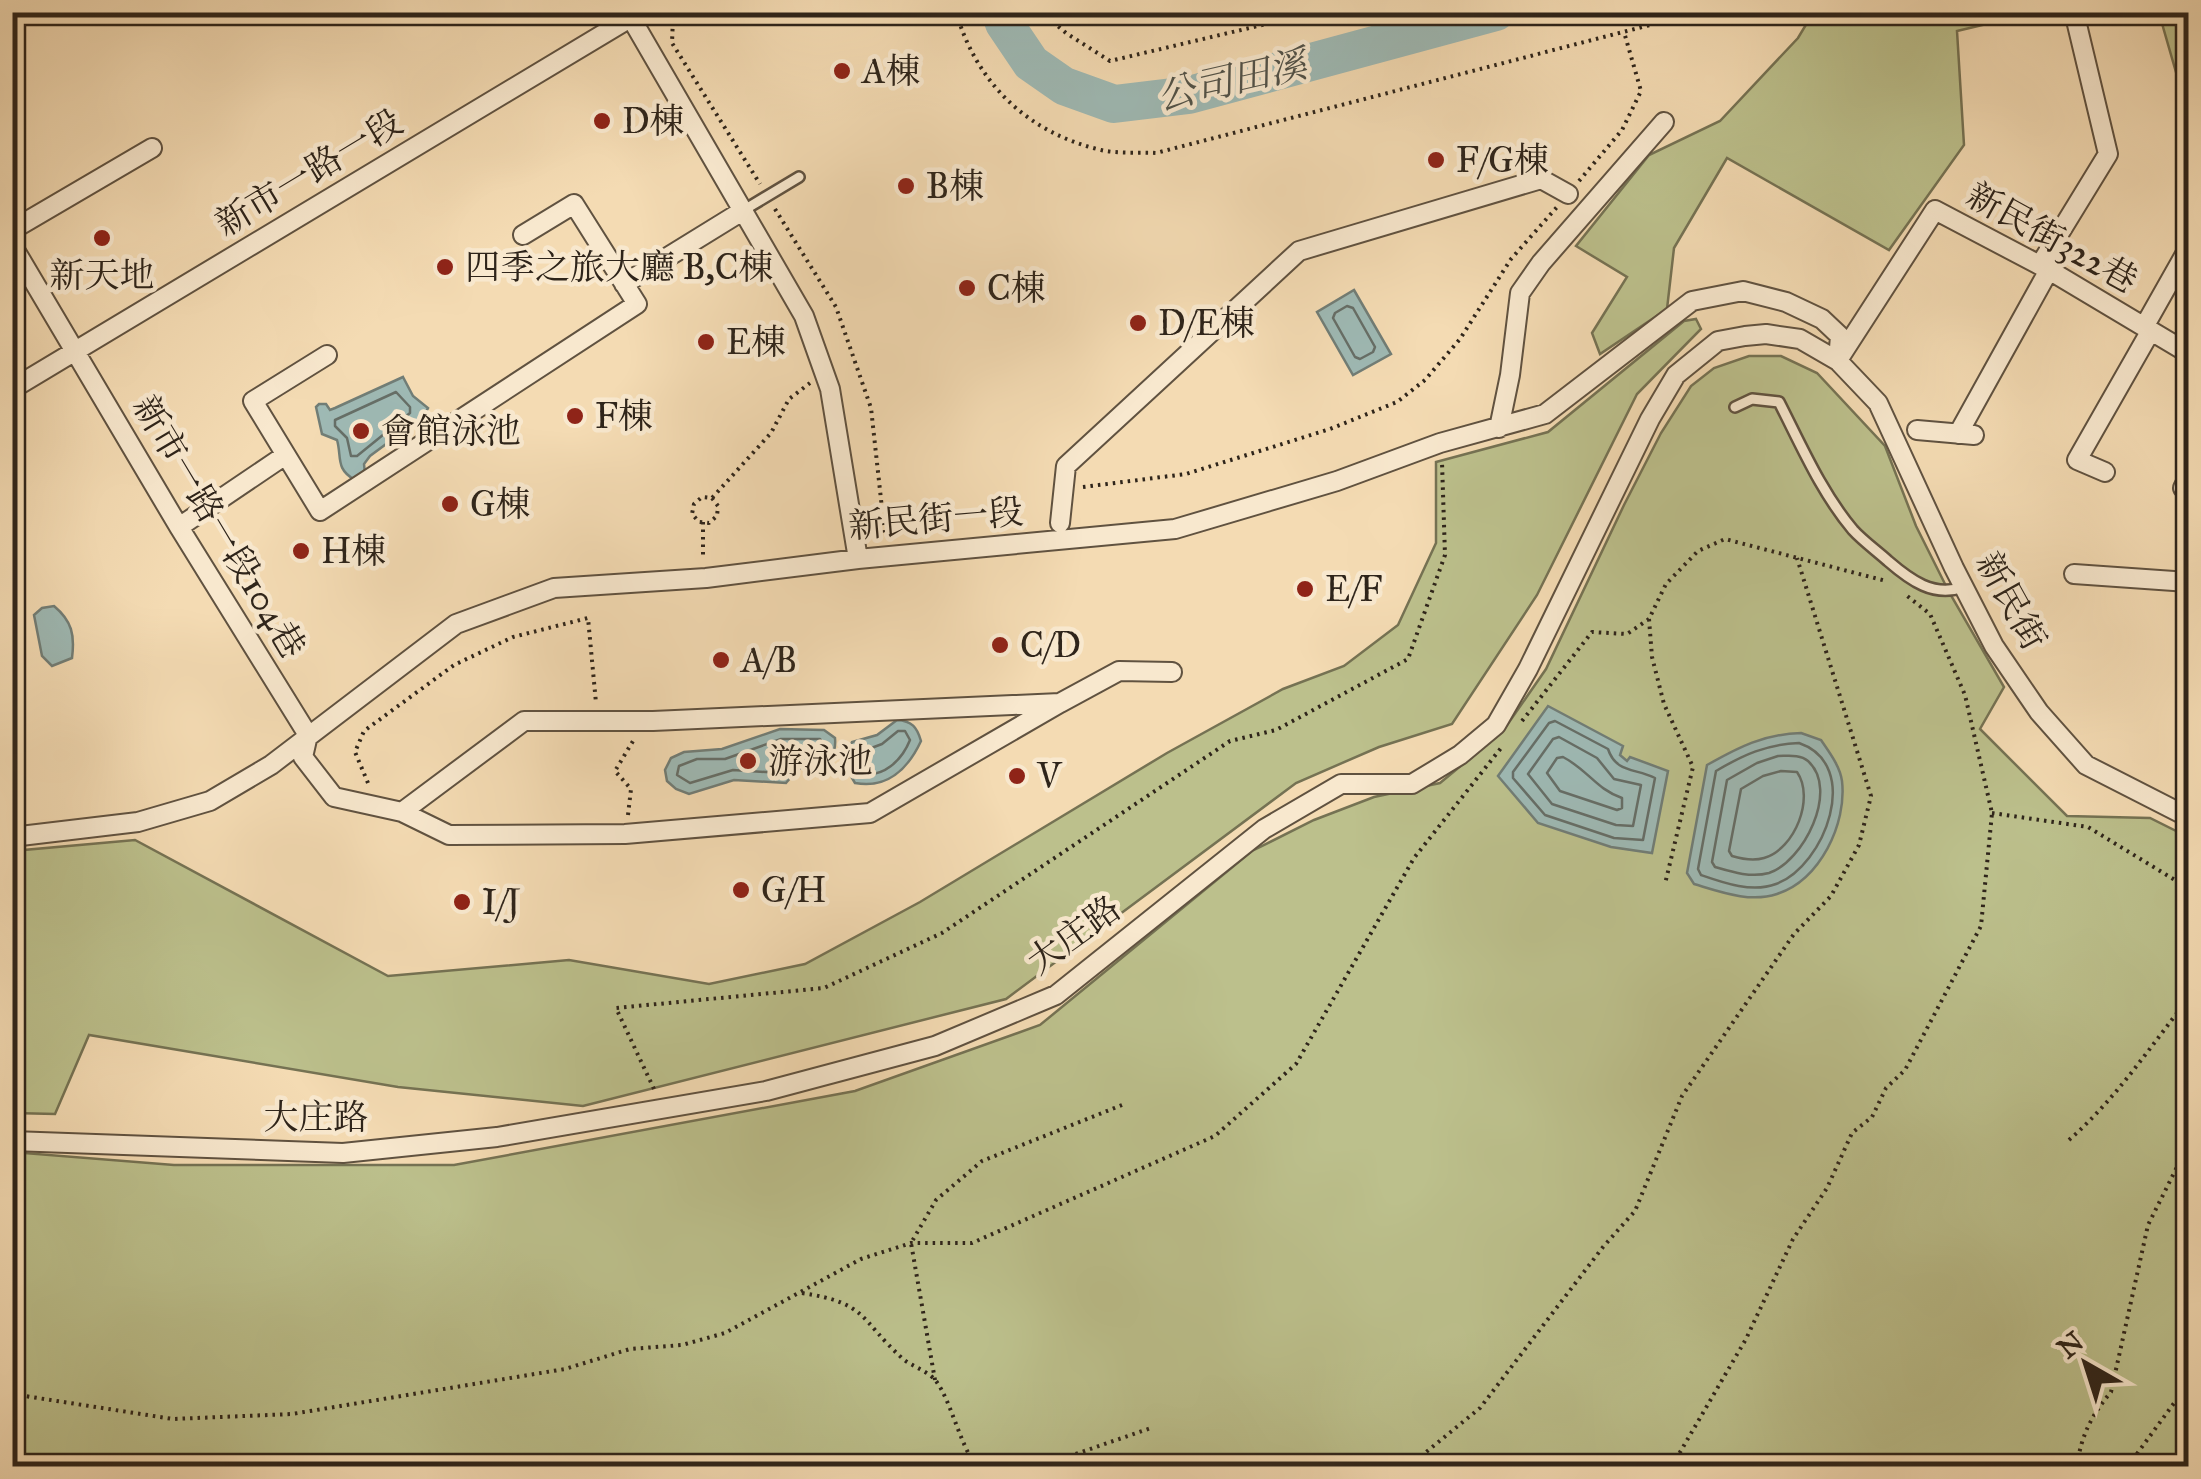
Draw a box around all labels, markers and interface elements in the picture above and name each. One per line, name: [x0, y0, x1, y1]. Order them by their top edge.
water label: 公司田溪: [1153, 40, 1315, 120]
place label: A棟: [860, 50, 921, 93]
marker: A棟: [831, 60, 853, 82]
street label: 新市一路一段: [208, 100, 410, 246]
place label: D棟: [622, 100, 685, 143]
marker: D棟: [591, 110, 613, 132]
place label: F/G棟: [1456, 139, 1549, 182]
marker: F/G棟: [1425, 149, 1447, 171]
place label: B棟: [926, 165, 984, 208]
street label: 新民街322巷: [1959, 174, 2145, 302]
marker: B棟: [895, 175, 917, 197]
marker: 新天地: [91, 227, 113, 249]
place label: 四季之旅大廳 B,C棟: [465, 246, 774, 289]
place label: 新天地: [49, 254, 155, 297]
marker: 四季之旅大廳 B,C棟: [434, 256, 456, 278]
place label: C棟: [987, 267, 1046, 310]
marker: C棟: [956, 277, 978, 299]
place label: D/E棟: [1158, 302, 1255, 345]
marker: D/E棟: [1127, 312, 1149, 334]
place label: E棟: [726, 321, 786, 364]
marker: E棟: [695, 331, 717, 353]
street label: 新市一路一段104巷: [124, 388, 314, 666]
place label: F棟: [595, 395, 653, 438]
marker: F棟: [564, 405, 586, 427]
place label: 會館泳池: [381, 410, 521, 453]
marker: 會館泳池: [350, 420, 372, 442]
place label: G棟: [470, 483, 531, 526]
street label: 新民街一段: [847, 490, 1025, 548]
marker: G棟: [439, 493, 461, 515]
place label: H棟: [321, 530, 386, 573]
marker: H棟: [290, 540, 312, 562]
street label: 新民街: [1967, 545, 2055, 657]
place label: E/F: [1325, 568, 1382, 611]
marker: E/F: [1294, 578, 1316, 600]
place label: C/D: [1020, 624, 1081, 667]
marker: C/D: [989, 634, 1011, 656]
place label: A/B: [739, 639, 797, 682]
marker: A/B: [710, 649, 732, 671]
place label: 游泳池: [768, 740, 873, 783]
marker: 游泳池: [737, 750, 759, 772]
place label: V: [1036, 755, 1063, 798]
marker: V: [1006, 765, 1028, 787]
place label: G/H: [761, 869, 826, 912]
marker: G/H: [730, 879, 752, 901]
place label: I/J: [482, 881, 521, 924]
street label: 大庄路: [1019, 887, 1129, 983]
marker: I/J: [451, 891, 473, 913]
street label: 大庄路: [263, 1096, 369, 1139]
north arrow: [2036, 1314, 2136, 1414]
text: N: [2050, 1324, 2091, 1366]

